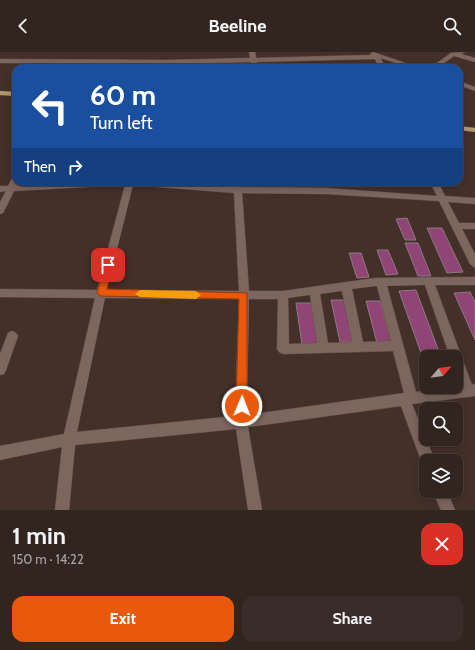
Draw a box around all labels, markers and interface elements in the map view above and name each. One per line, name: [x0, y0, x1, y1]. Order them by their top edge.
icon: back: [12, 15, 34, 37]
text: Beeline: [208, 15, 267, 37]
icon: search: [441, 15, 463, 37]
text: 60 m: [90, 78, 156, 112]
icon: left: [24, 80, 76, 132]
text: Turn left: [90, 112, 153, 134]
icon: right: [64, 156, 86, 178]
text: Then: [24, 158, 56, 176]
pin: [91, 248, 125, 282]
icon: arrive: [97, 254, 119, 276]
north arrow: [419, 350, 463, 394]
map controls: [419, 350, 463, 498]
position arrow: [221, 385, 263, 427]
button: search: [419, 402, 463, 446]
button: layers: [419, 454, 463, 498]
text: 1 min: [12, 521, 66, 550]
button: close: [421, 523, 463, 565]
text: 150 m · 14:22: [12, 551, 84, 567]
button: Exit: [12, 596, 234, 642]
button: Share: [242, 596, 463, 642]

